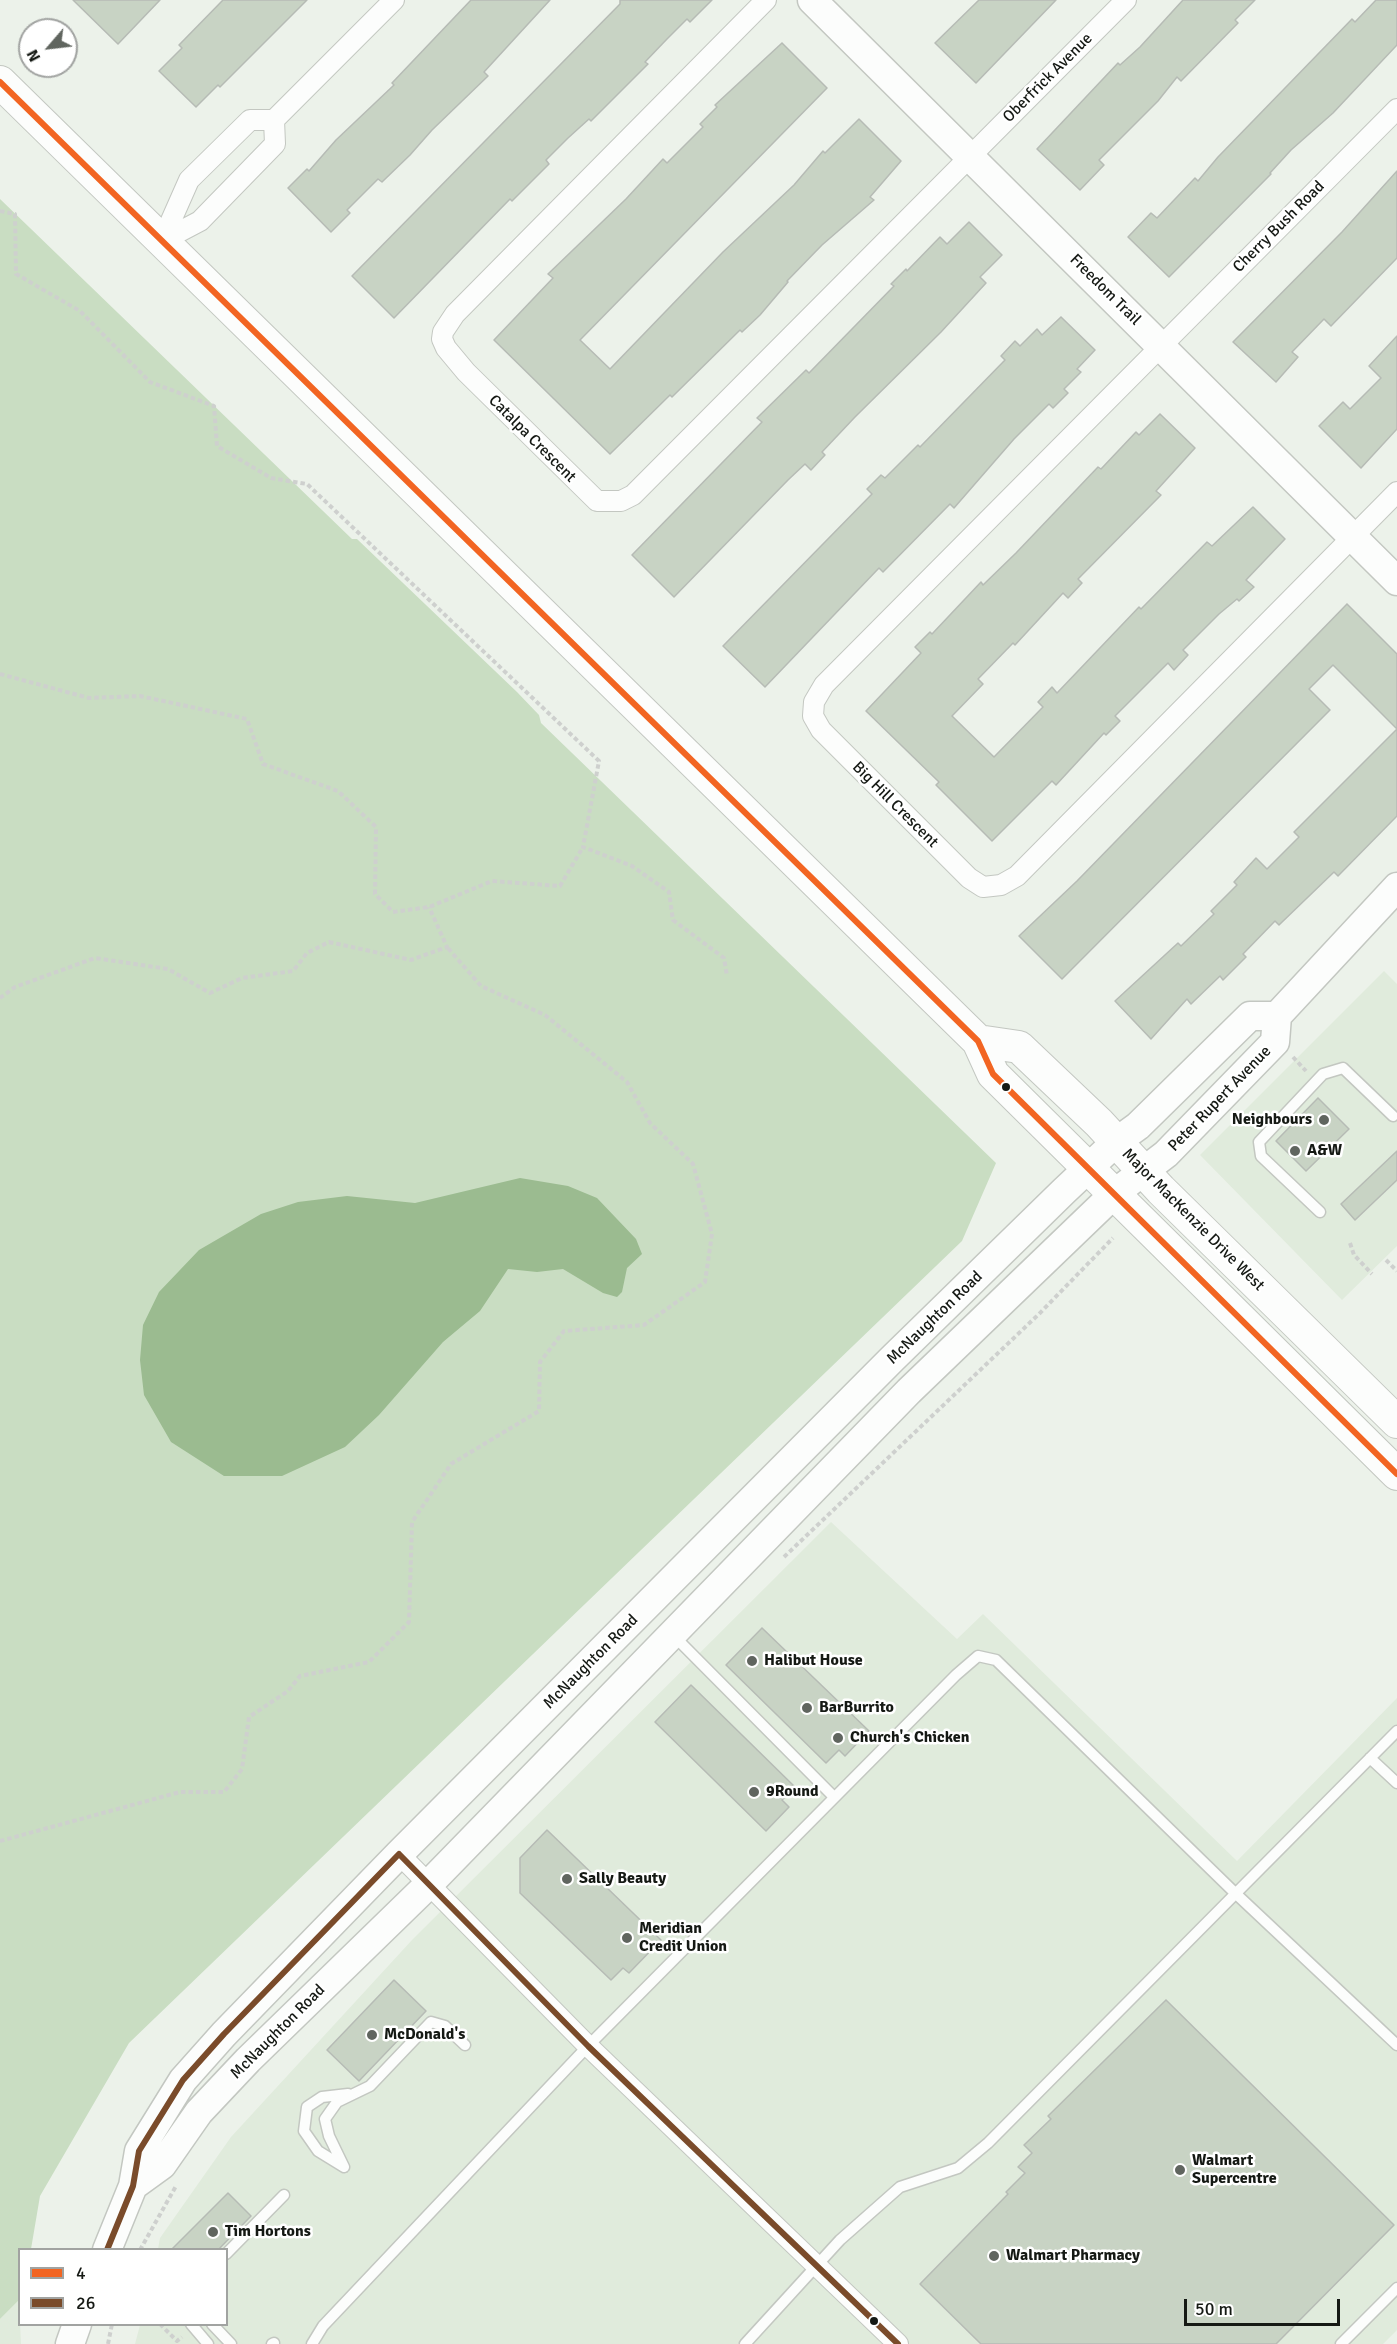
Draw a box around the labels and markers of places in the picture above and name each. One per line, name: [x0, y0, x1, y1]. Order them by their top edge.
unlabelled marker: [1000, 1081, 1012, 1093]
place label: Neighbours: [1232, 1110, 1312, 1130]
marker: Neighbours: [1317, 1113, 1331, 1127]
place label: A&W: [1307, 1141, 1342, 1161]
marker: A&W: [1288, 1144, 1302, 1158]
place label: Halibut House: [764, 1651, 863, 1671]
marker: Halibut House: [745, 1654, 759, 1668]
place label: BarBurrito: [819, 1698, 894, 1718]
marker: BarBurrito: [800, 1701, 814, 1715]
place label: Church's Chicken: [850, 1728, 970, 1748]
marker: Church's Chicken: [831, 1731, 845, 1745]
place label: 9Round: [766, 1782, 819, 1802]
marker: 9Round: [747, 1785, 761, 1799]
place label: Sally Beauty: [579, 1869, 666, 1889]
marker: Sally Beauty: [560, 1872, 574, 1886]
place label: Meridian Credit Union: [639, 1919, 727, 1957]
marker: Meridian Credit Union: [620, 1931, 634, 1945]
place label: McDonald's: [384, 2025, 465, 2045]
marker: McDonald's: [365, 2028, 379, 2042]
place label: Walmart Supercentre: [1192, 2151, 1277, 2189]
marker: Walmart Supercentre: [1173, 2163, 1187, 2177]
place label: Tim Hortons: [225, 2222, 311, 2242]
marker: Tim Hortons: [206, 2225, 220, 2239]
place label: Walmart Pharmacy: [1006, 2246, 1140, 2266]
marker: Walmart Pharmacy: [987, 2249, 1001, 2263]
unlabelled marker: [868, 2315, 880, 2327]

